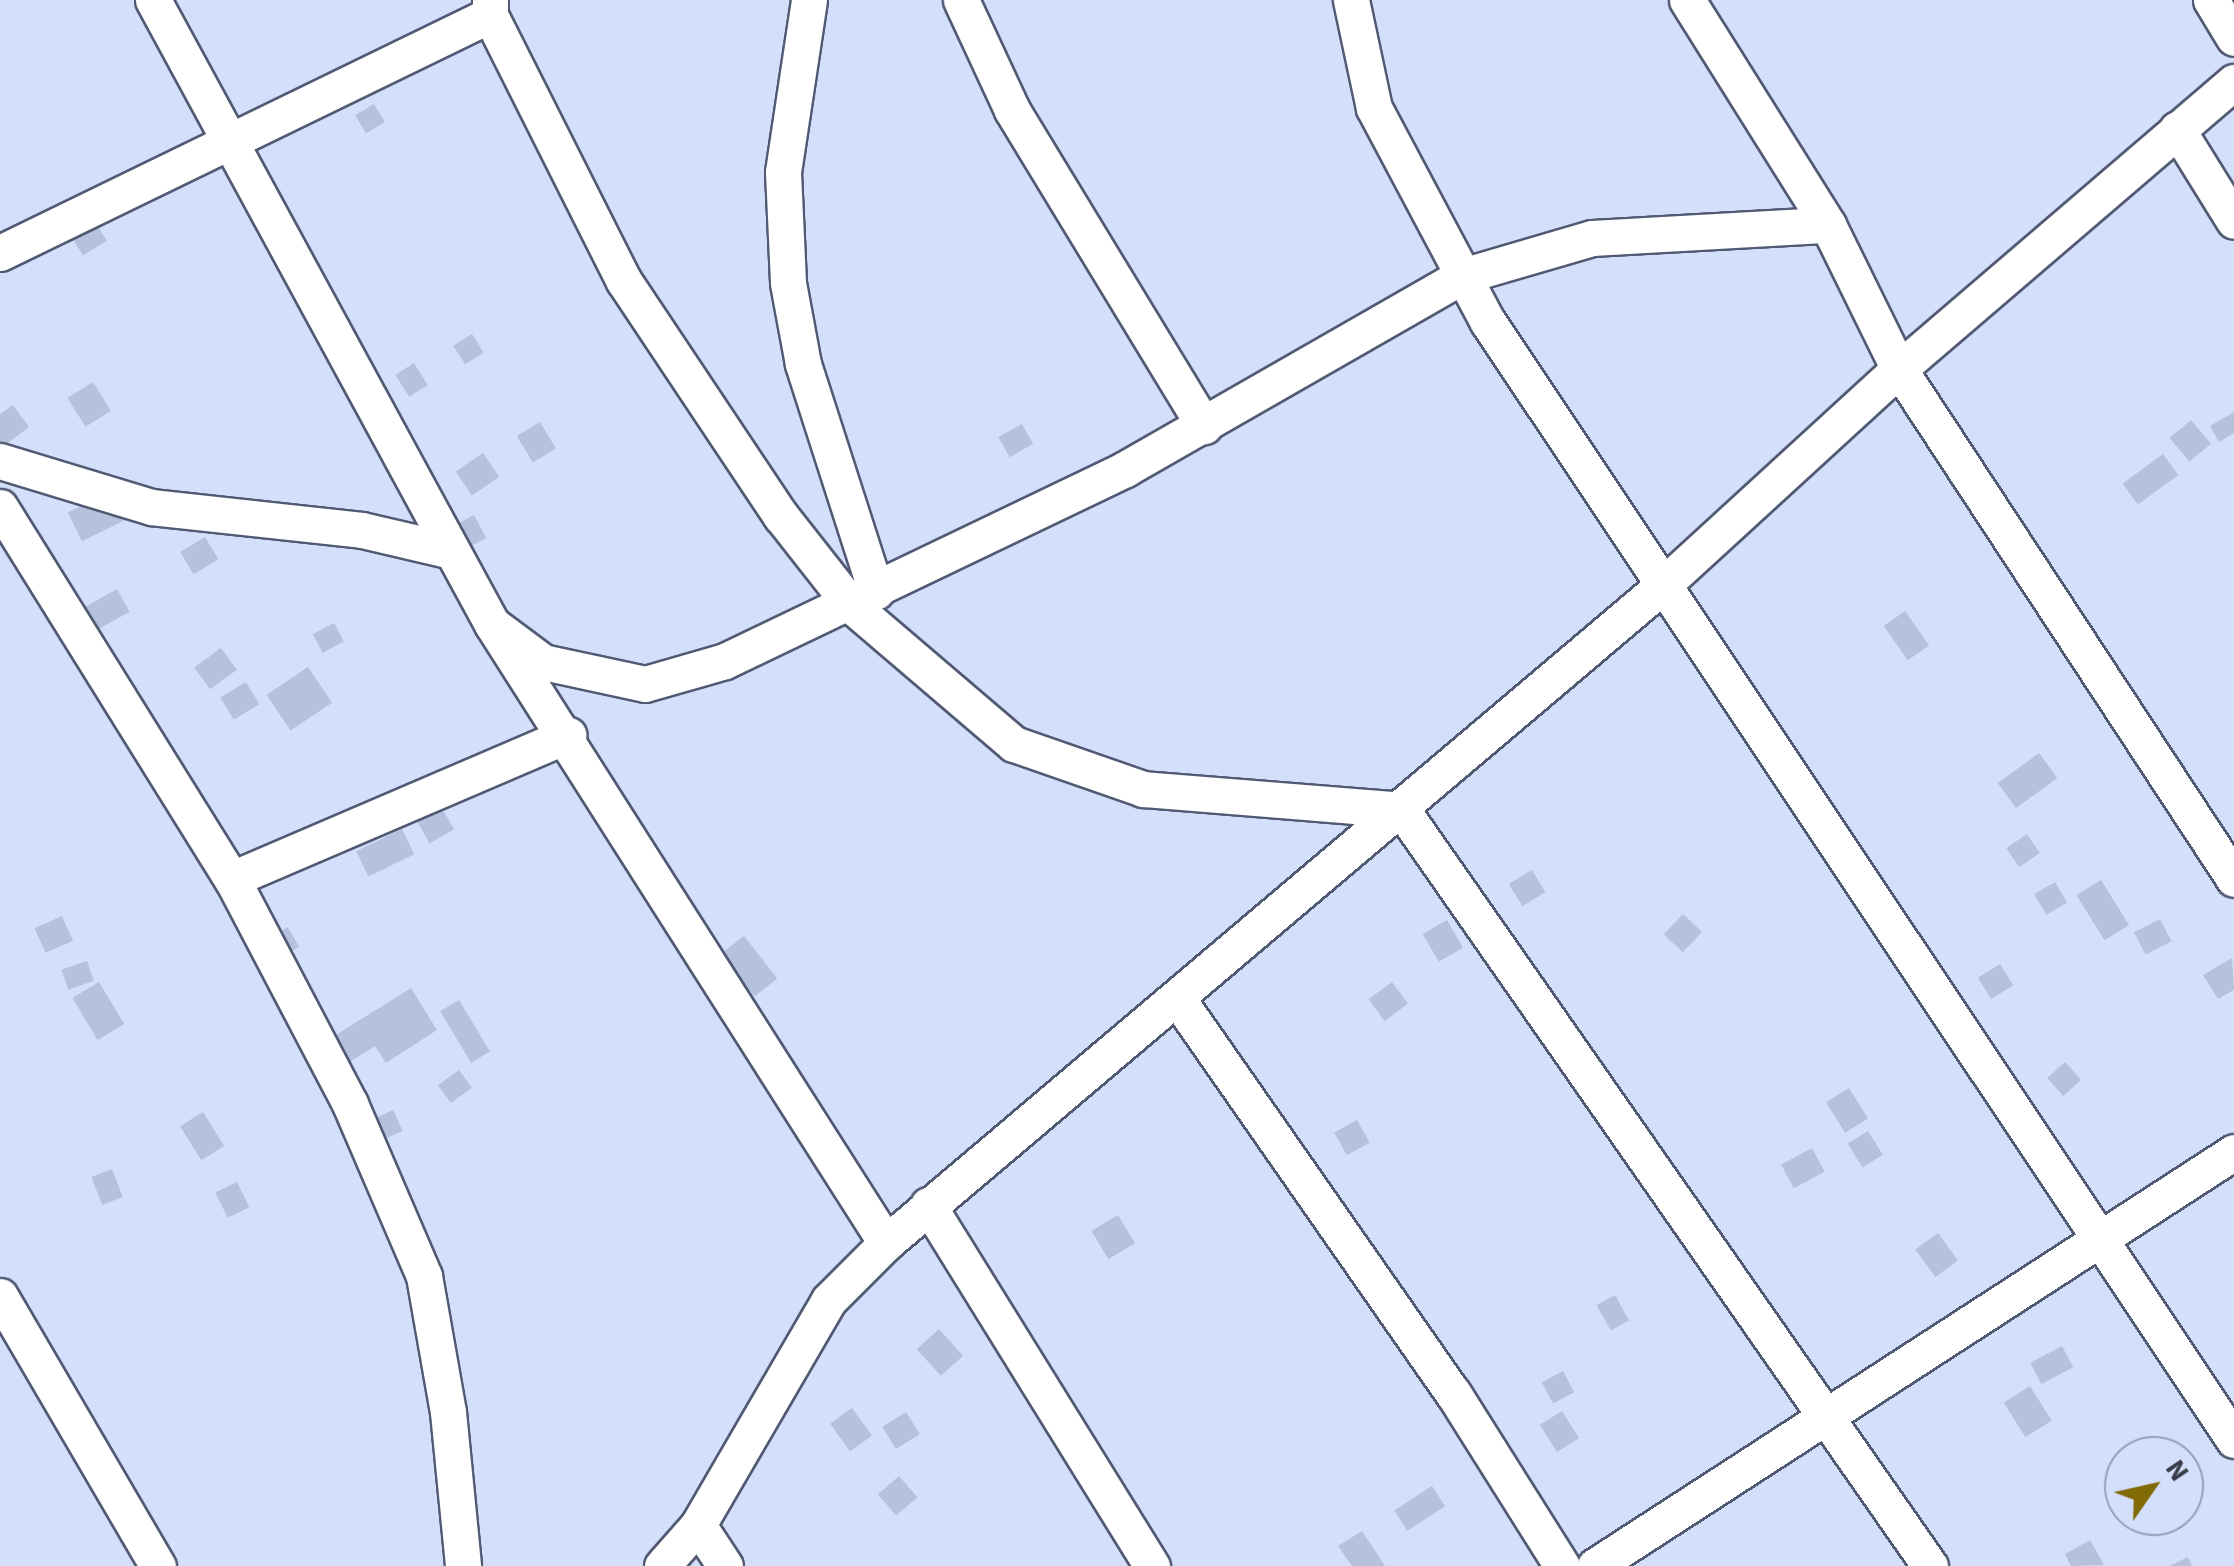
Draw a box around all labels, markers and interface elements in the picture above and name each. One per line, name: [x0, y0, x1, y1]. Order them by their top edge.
north arrow: [2104, 1436, 2204, 1536]
text: N: [2155, 1451, 2199, 1489]

